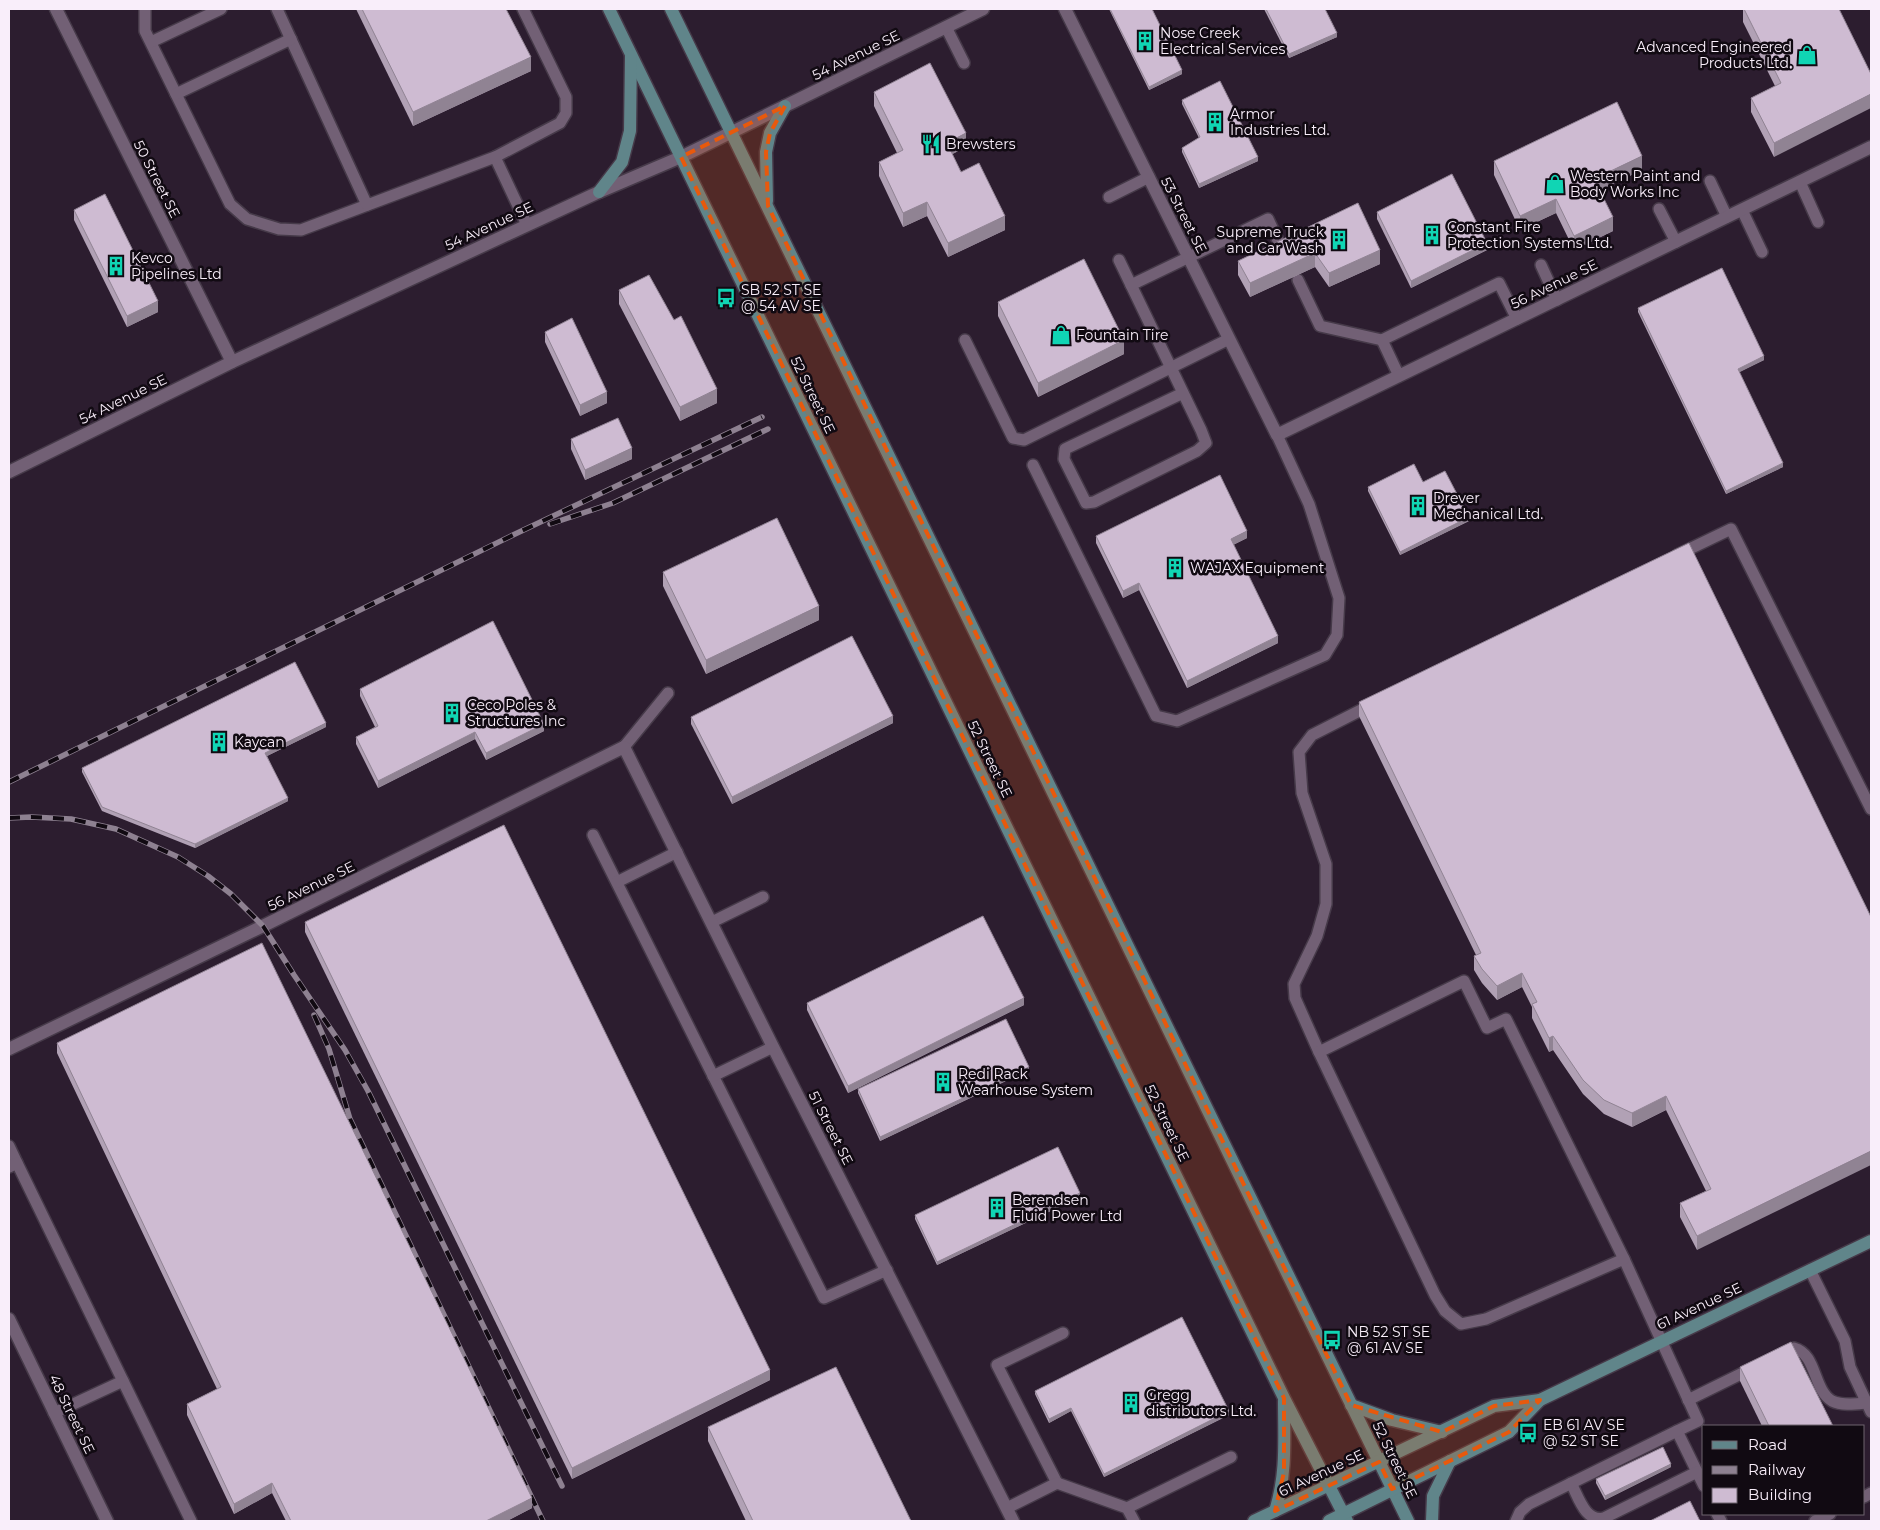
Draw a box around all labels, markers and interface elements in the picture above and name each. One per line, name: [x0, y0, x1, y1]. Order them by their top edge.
place label: Nose Creek Electrical Services: [1160, 24, 1286, 58]
street label: 54 Avenue SE: [809, 26, 903, 84]
building icon: Nose Creek Electrical Services: [1134, 30, 1156, 52]
place label: Advanced Engineered Products Ltd.: [1636, 38, 1792, 72]
shop icon: Advanced Engineered Products Ltd.: [1796, 44, 1818, 66]
place label: Armor Industries Ltd.: [1230, 105, 1329, 139]
building icon: Armor Industries Ltd.: [1204, 111, 1226, 133]
restaurant icon: Brewsters: [920, 133, 942, 155]
place label: Brewsters: [946, 135, 1016, 153]
street label: 50 Street SE: [130, 137, 184, 221]
place label: Western Paint and Body Works Inc: [1570, 167, 1701, 201]
shop icon: Western Paint and Body Works Inc: [1544, 173, 1566, 195]
street label: 53 Street SE: [1157, 174, 1211, 256]
street label: 54 Avenue SE: [442, 198, 536, 254]
place label: Constant Fire Protection Systems Ltd.: [1447, 218, 1612, 252]
place label: Supreme Truck and Car Wash: [1217, 223, 1325, 257]
building icon: Constant Fire Protection Systems Ltd.: [1421, 224, 1443, 246]
building icon: Supreme Truck and Car Wash: [1328, 229, 1350, 251]
place label: Kevco Pipelines Ltd: [131, 249, 222, 283]
building icon: Kevco Pipelines Ltd: [105, 255, 127, 277]
street label: 56 Avenue SE: [1508, 255, 1600, 313]
place label: SB 52 ST SE @ 54 AV SE: [741, 281, 821, 315]
bus stop icon: SB 52 ST SE @ 54 AV SE: [715, 287, 737, 309]
shop icon: Fountain Tire: [1050, 324, 1072, 346]
place label: Fountain Tire: [1076, 326, 1169, 344]
street label: 52 Street SE: [787, 354, 839, 436]
street label: 54 Avenue SE: [76, 370, 170, 428]
place label: Drever Mechanical Ltd.: [1433, 489, 1543, 523]
building icon: Drever Mechanical Ltd.: [1407, 495, 1429, 517]
building icon: WAJAX Equipment: [1164, 557, 1186, 579]
place label: WAJAX Equipment: [1190, 559, 1325, 577]
place label: Ceco Poles & Structures Inc: [467, 696, 565, 730]
building icon: Ceco Poles & Structures Inc: [441, 702, 463, 724]
street label: 52 Street SE: [964, 718, 1016, 800]
building icon: Kaycan: [208, 731, 230, 753]
place label: Kaycan: [234, 733, 285, 751]
street label: 56 Avenue SE: [265, 857, 357, 915]
place label: Redi Rack Wearhouse System: [958, 1065, 1093, 1099]
building icon: Redi Rack Wearhouse System: [932, 1071, 954, 1093]
street label: 52 Street SE: [1141, 1082, 1193, 1164]
street label: 51 Street SE: [805, 1088, 857, 1168]
place label: Berendsen Fluid Power Ltd: [1012, 1191, 1122, 1225]
building icon: Berendsen Fluid Power Ltd: [986, 1197, 1008, 1219]
street label: 61 Avenue SE: [1654, 1278, 1744, 1334]
place label: NB 52 ST SE @ 61 AV SE: [1347, 1323, 1430, 1357]
bus stop icon: NB 52 ST SE @ 61 AV SE: [1321, 1329, 1343, 1351]
street label: 48 Street SE: [45, 1371, 99, 1457]
place label: Gregg distributors Ltd.: [1146, 1386, 1256, 1420]
building icon: Gregg distributors Ltd.: [1120, 1392, 1142, 1414]
place label: EB 61 AV SE @ 52 ST SE: [1543, 1416, 1625, 1450]
street label: 52 Street SE: [1369, 1419, 1421, 1501]
bus stop icon: EB 61 AV SE @ 52 ST SE: [1517, 1422, 1539, 1444]
legend: [1702, 1425, 1865, 1515]
text: Road: [1748, 1435, 1787, 1454]
street label: 61 Avenue SE: [1276, 1445, 1366, 1501]
text: Railway: [1748, 1460, 1806, 1479]
text: Building: [1748, 1485, 1812, 1504]

